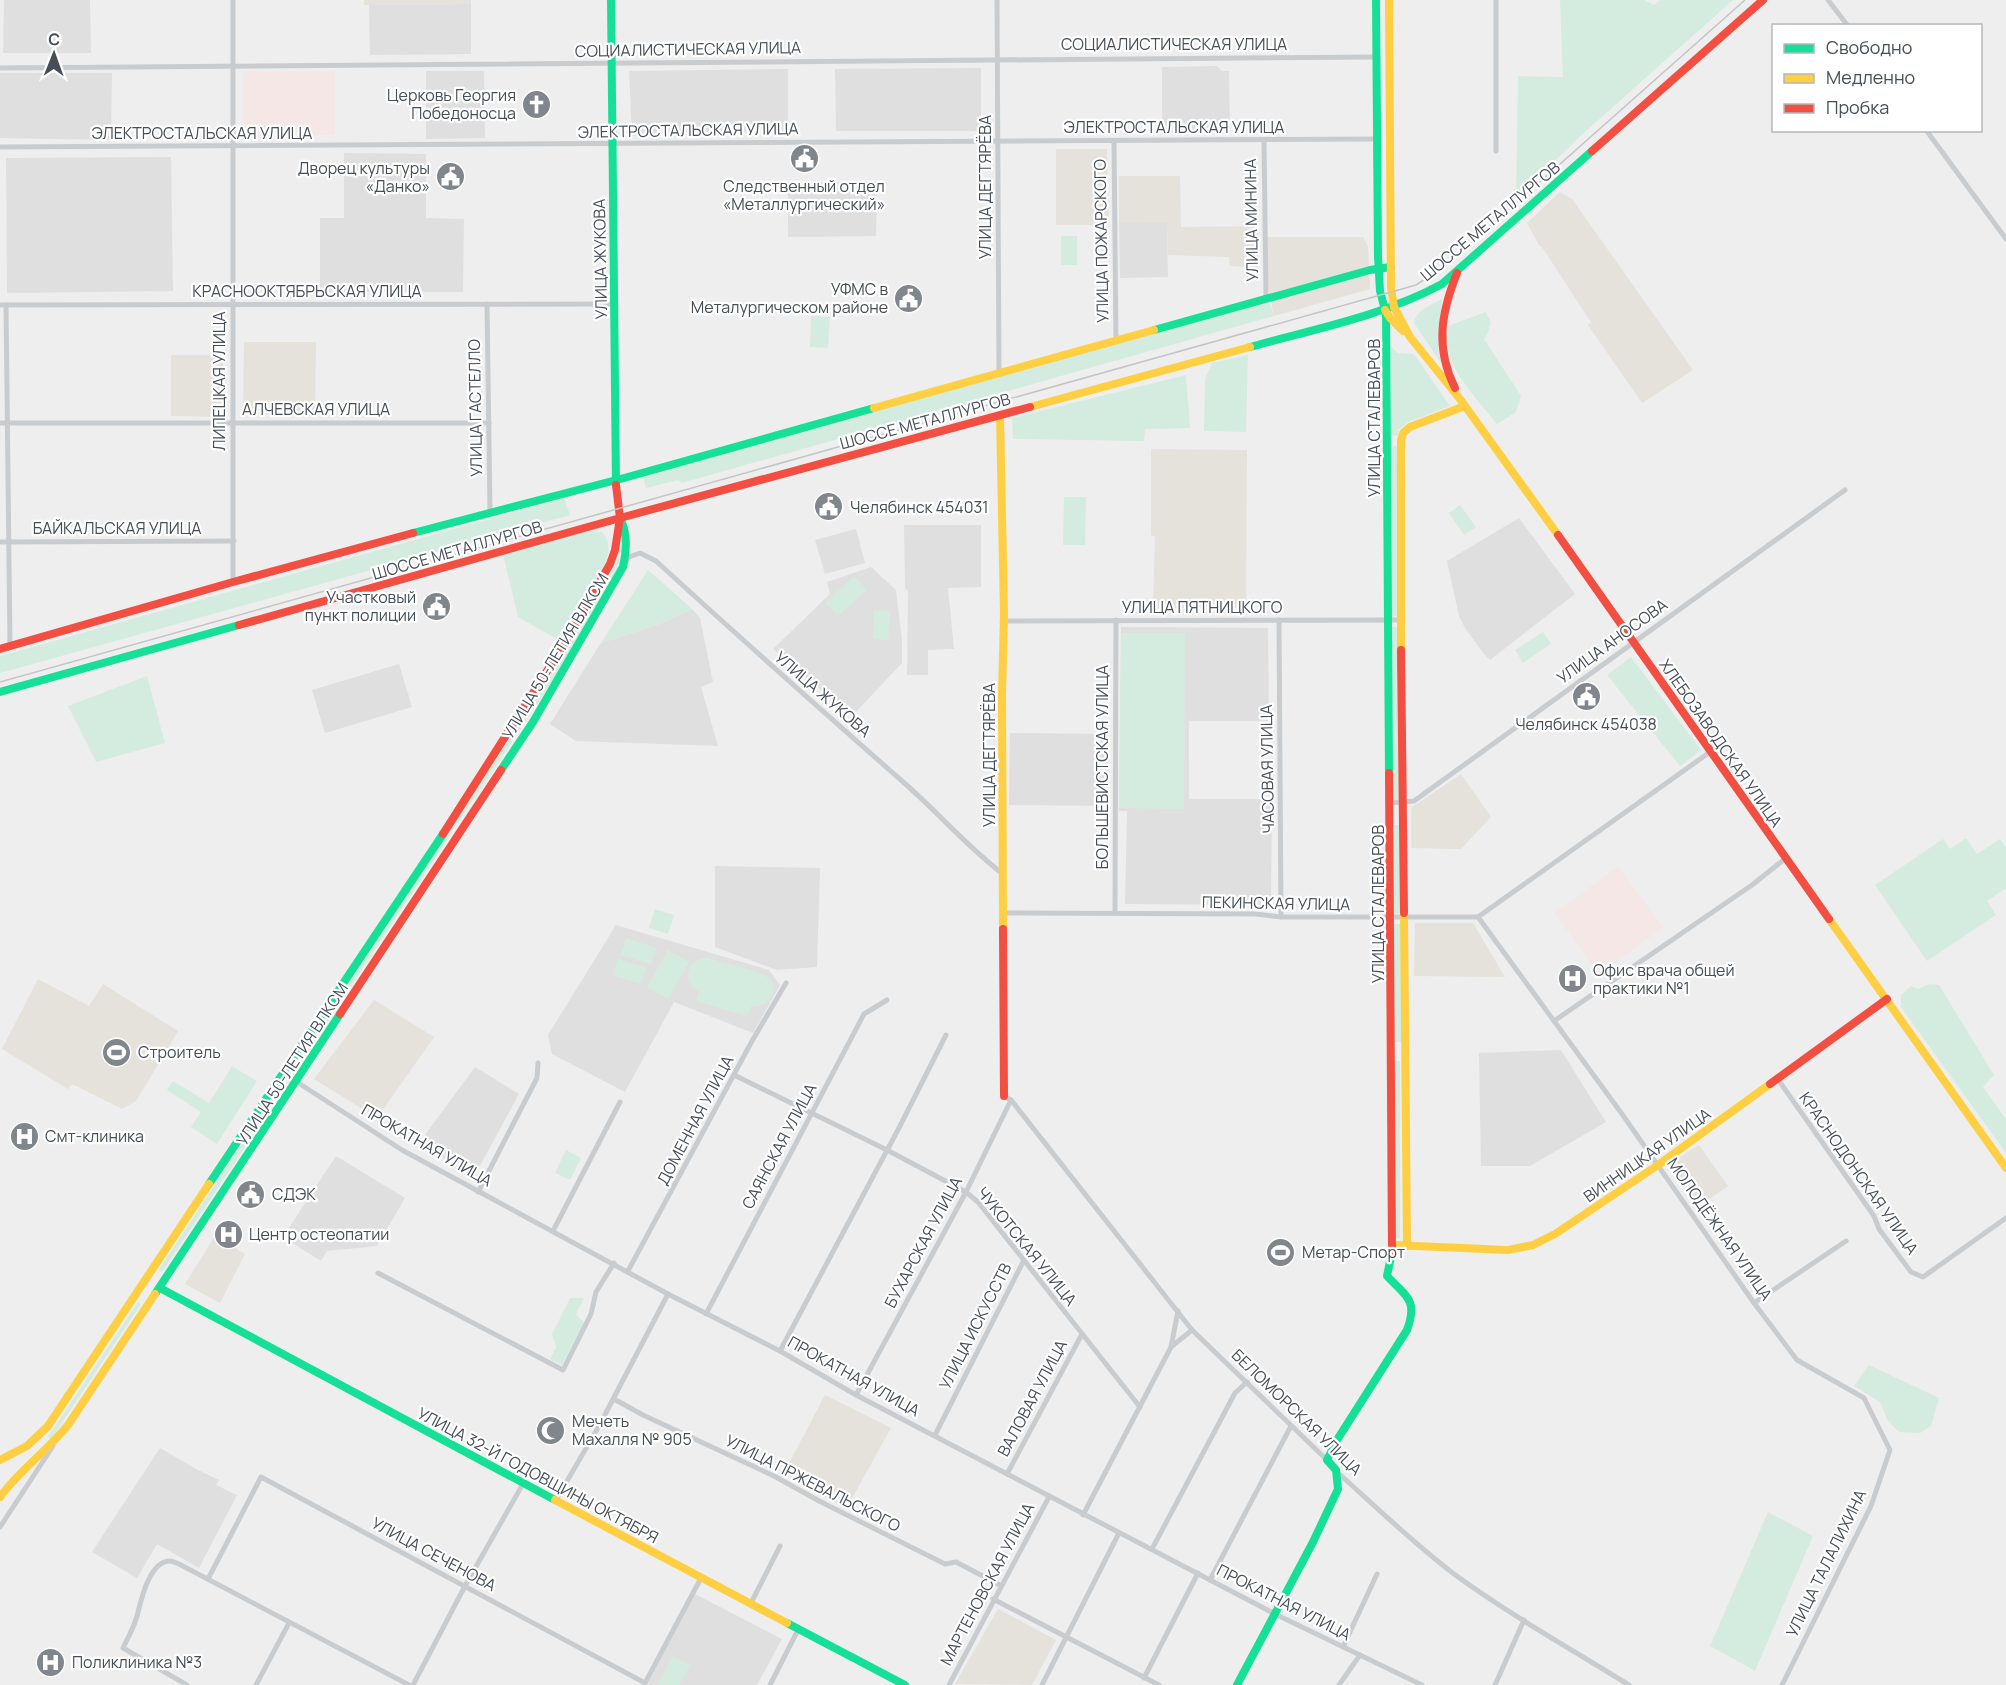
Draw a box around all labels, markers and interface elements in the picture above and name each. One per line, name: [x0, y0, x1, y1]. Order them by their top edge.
north arrow: [24, 24, 84, 84]
legend: [1772, 24, 1982, 132]
text: С: [48, 28, 61, 50]
street label: СОЦИАЛИСТИЧЕСКАЯ УЛИЦА: [1061, 33, 1287, 55]
text: Свободно: [1826, 35, 1912, 59]
street label: СОЦИАЛИСТИЧЕСКАЯ УЛИЦА: [575, 36, 801, 62]
text: Медленно: [1826, 65, 1915, 89]
place label: Церковь Георгия Победоносца: [387, 84, 516, 124]
church icon: Церковь Георгия Победоносца: [521, 88, 553, 120]
text: Пробка: [1826, 95, 1889, 119]
street label: УЛИЦА ДЕГТЯРЁВА: [974, 115, 996, 259]
street label: ЭЛЕКТРОСТАЛЬСКАЯ УЛИЦА: [1064, 116, 1284, 138]
street label: ЭЛЕКТРОСТАЛЬСКАЯ УЛИЦА: [577, 117, 799, 143]
street label: ЭЛЕКТРОСТАЛЬСКАЯ УЛИЦА: [92, 122, 312, 144]
public building icon: Следственный отдел «Металлургический»: [788, 142, 820, 174]
street label: ШОССЕ МЕТАЛЛУРГОВ: [1416, 156, 1565, 286]
place label: Дворец культуры «Данко»: [298, 157, 430, 197]
street label: УЛИЦА МИНИНА: [1239, 158, 1263, 282]
street label: УЛИЦА ПОЖАРСКОГО: [1089, 159, 1113, 323]
public building icon: Дворец культуры «Данко»: [435, 161, 467, 193]
place label: Следственный отдел «Металлургический»: [723, 175, 885, 215]
street label: УЛИЦА ЖУКОВА: [588, 199, 612, 319]
place label: УФМС в Металургическом районе: [691, 278, 888, 318]
street label: КРАСНООКТЯБРЬСКАЯ УЛИЦА: [192, 280, 422, 302]
public building icon: УФМС в Металургическом районе: [893, 282, 925, 314]
street label: ЛИПЕЦКАЯ УЛИЦА: [208, 311, 230, 451]
street label: УЛИЦА ГАСТЕЛЛО: [463, 338, 487, 477]
street label: УЛИЦА СТАЛЕВАРОВ: [1363, 339, 1385, 497]
street label: ШОССЕ МЕТАЛЛУРГОВ: [837, 388, 1013, 454]
street label: АЛЧЕВСКАЯ УЛИЦА: [242, 398, 390, 420]
public building icon: Челябинск 454031: [813, 491, 845, 523]
place label: Челябинск 454031: [850, 496, 989, 518]
street label: ШОССЕ МЕТАЛЛУРГОВ: [370, 515, 545, 585]
street label: БАЙКАЛЬСКАЯ УЛИЦА: [33, 517, 201, 539]
street label: УЛИЦА 50-ЛЕТИЯ ВЛКСМ: [497, 569, 613, 743]
place label: Участковый пункт полиции: [305, 586, 416, 626]
public building icon: Участковый пункт полиции: [421, 590, 453, 622]
street label: УЛИЦА АНОСОВА: [1552, 593, 1672, 689]
street label: УЛИЦА ПЯТНИЦКОГО: [1122, 596, 1283, 618]
street label: УЛИЦА ЖУКОВА: [770, 646, 876, 742]
street label: ХЛЕБОЗАВОДСКАЯ УЛИЦА: [1654, 654, 1788, 832]
street label: БОЛЬШЕВИСТСКАЯ УЛИЦА: [1091, 665, 1113, 869]
public building icon: Челябинск 454038: [1570, 680, 1602, 712]
street label: УЛИЦА ДЕГТЯРЁВА: [978, 683, 1000, 827]
street label: ЧАСОВАЯ УЛИЦА: [1255, 704, 1279, 834]
place label: Челябинск 454038: [1515, 713, 1657, 735]
street label: УЛИЦА СТАЛЕВАРОВ: [1367, 825, 1389, 983]
street label: ПЕКИНСКАЯ УЛИЦА: [1202, 891, 1350, 915]
place label: Офис врача общей практики №1: [1593, 959, 1735, 999]
hospital icon: Офис врача общей практики №1: [1556, 963, 1588, 995]
street label: УЛИЦА 50-ЛЕТИЯ ВЛКСМ: [231, 978, 353, 1150]
sports icon: Cтроитель: [101, 1036, 133, 1068]
place label: Cтроитель: [138, 1041, 221, 1063]
street label: ДОМЕННАЯ УЛИЦА: [652, 1051, 738, 1189]
street label: САЯНСКАЯ УЛИЦА: [737, 1079, 821, 1213]
street label: КРАСНОДОНСКАЯ УЛИЦА: [1794, 1087, 1924, 1259]
street label: ПРОКАТНАЯ УЛИЦА: [358, 1099, 496, 1191]
street label: ВИННИЦКАЯ УЛИЦА: [1579, 1103, 1715, 1207]
hospital icon: Смт-клиника: [8, 1120, 40, 1152]
place label: Смт-клиника: [45, 1125, 144, 1147]
street label: МОЛОДЁЖНАЯ УЛИЦА: [1662, 1153, 1778, 1305]
street label: БУХАРСКАЯ УЛИЦА: [879, 1172, 967, 1312]
public building icon: СДЭК: [235, 1178, 267, 1210]
street label: ЧУКОТСКАЯ УЛИЦА: [972, 1182, 1082, 1310]
place label: СДЭК: [272, 1183, 316, 1205]
hospital icon: Центр остеопатии: [212, 1218, 244, 1250]
place label: Центр остеопатии: [249, 1223, 389, 1245]
sports icon: Метар-Спорт: [1265, 1236, 1297, 1268]
place label: Метар-Спорт: [1302, 1241, 1405, 1263]
street label: УЛИЦА ИСКУССТВ: [934, 1259, 1016, 1393]
street label: ПРОКАТНАЯ УЛИЦА: [784, 1331, 924, 1421]
street label: ВАЛОВАЯ УЛИЦА: [992, 1336, 1072, 1460]
street label: БЕЛОМОРСКАЯ УЛИЦА: [1227, 1344, 1367, 1480]
street label: УЛИЦА 32-Й ГОДОВЩИНЫ ОКТЯБРЯ: [414, 1402, 662, 1548]
place label: Мечеть Махалля № 905: [572, 1410, 692, 1450]
mosque icon: Мечеть Махалля № 905: [535, 1414, 567, 1446]
street label: УЛИЦА ПРЖЕВАЛЬСКОГО: [722, 1429, 905, 1537]
street label: УЛИЦА ТАЛАЛИХИНА: [1781, 1486, 1871, 1640]
street label: МАРТЕНОВСКАЯ УЛИЦА: [935, 1499, 1039, 1669]
street label: УЛИЦА СЕЧЕНОВА: [368, 1512, 500, 1596]
street label: ПРОКАТНАЯ УЛИЦА: [1213, 1559, 1355, 1645]
hospital icon: Поликлиника №3: [35, 1646, 67, 1678]
place label: Поликлиника №3: [72, 1651, 202, 1673]

